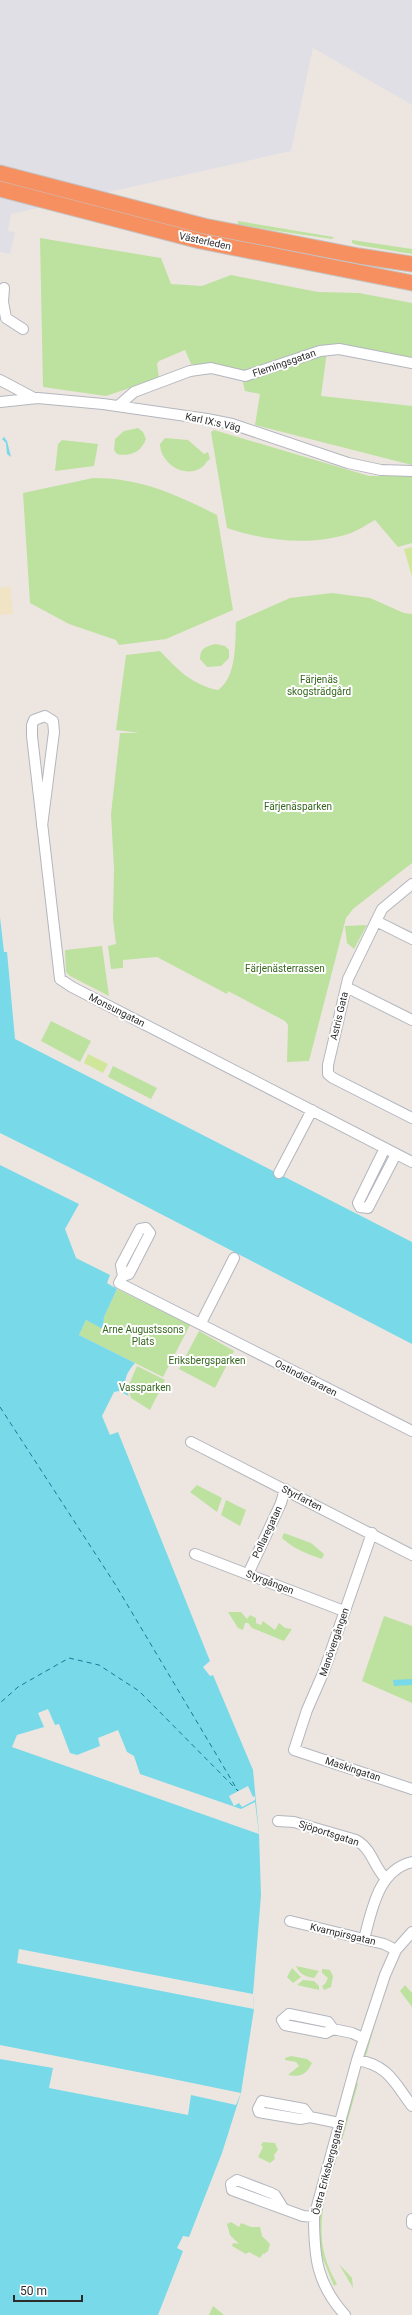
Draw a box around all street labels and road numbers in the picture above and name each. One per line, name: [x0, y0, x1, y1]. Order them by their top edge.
street label: Västerleden: [178, 230, 232, 252]
street label: Flemingsgatan: [251, 347, 317, 379]
street label: Karl IX:s Väg: [184, 411, 242, 433]
street label: Monsungatan: [87, 991, 147, 1029]
street label: Astris Gata: [328, 991, 350, 1041]
street label: Ostindiefararen: [273, 1358, 339, 1398]
street label: Styrfarten: [280, 1483, 324, 1513]
street label: Pollaregatan: [250, 1504, 284, 1560]
street label: Styrgången: [245, 1568, 295, 1596]
street label: Manövergången: [317, 1606, 351, 1678]
street label: Maskingatan: [324, 1755, 382, 1783]
street label: Sjöportsgatan: [297, 1818, 361, 1848]
street label: Kvarnpirsgatan: [309, 1921, 377, 1947]
street label: Östra Eriksbergsgatan: [309, 2118, 346, 2216]

